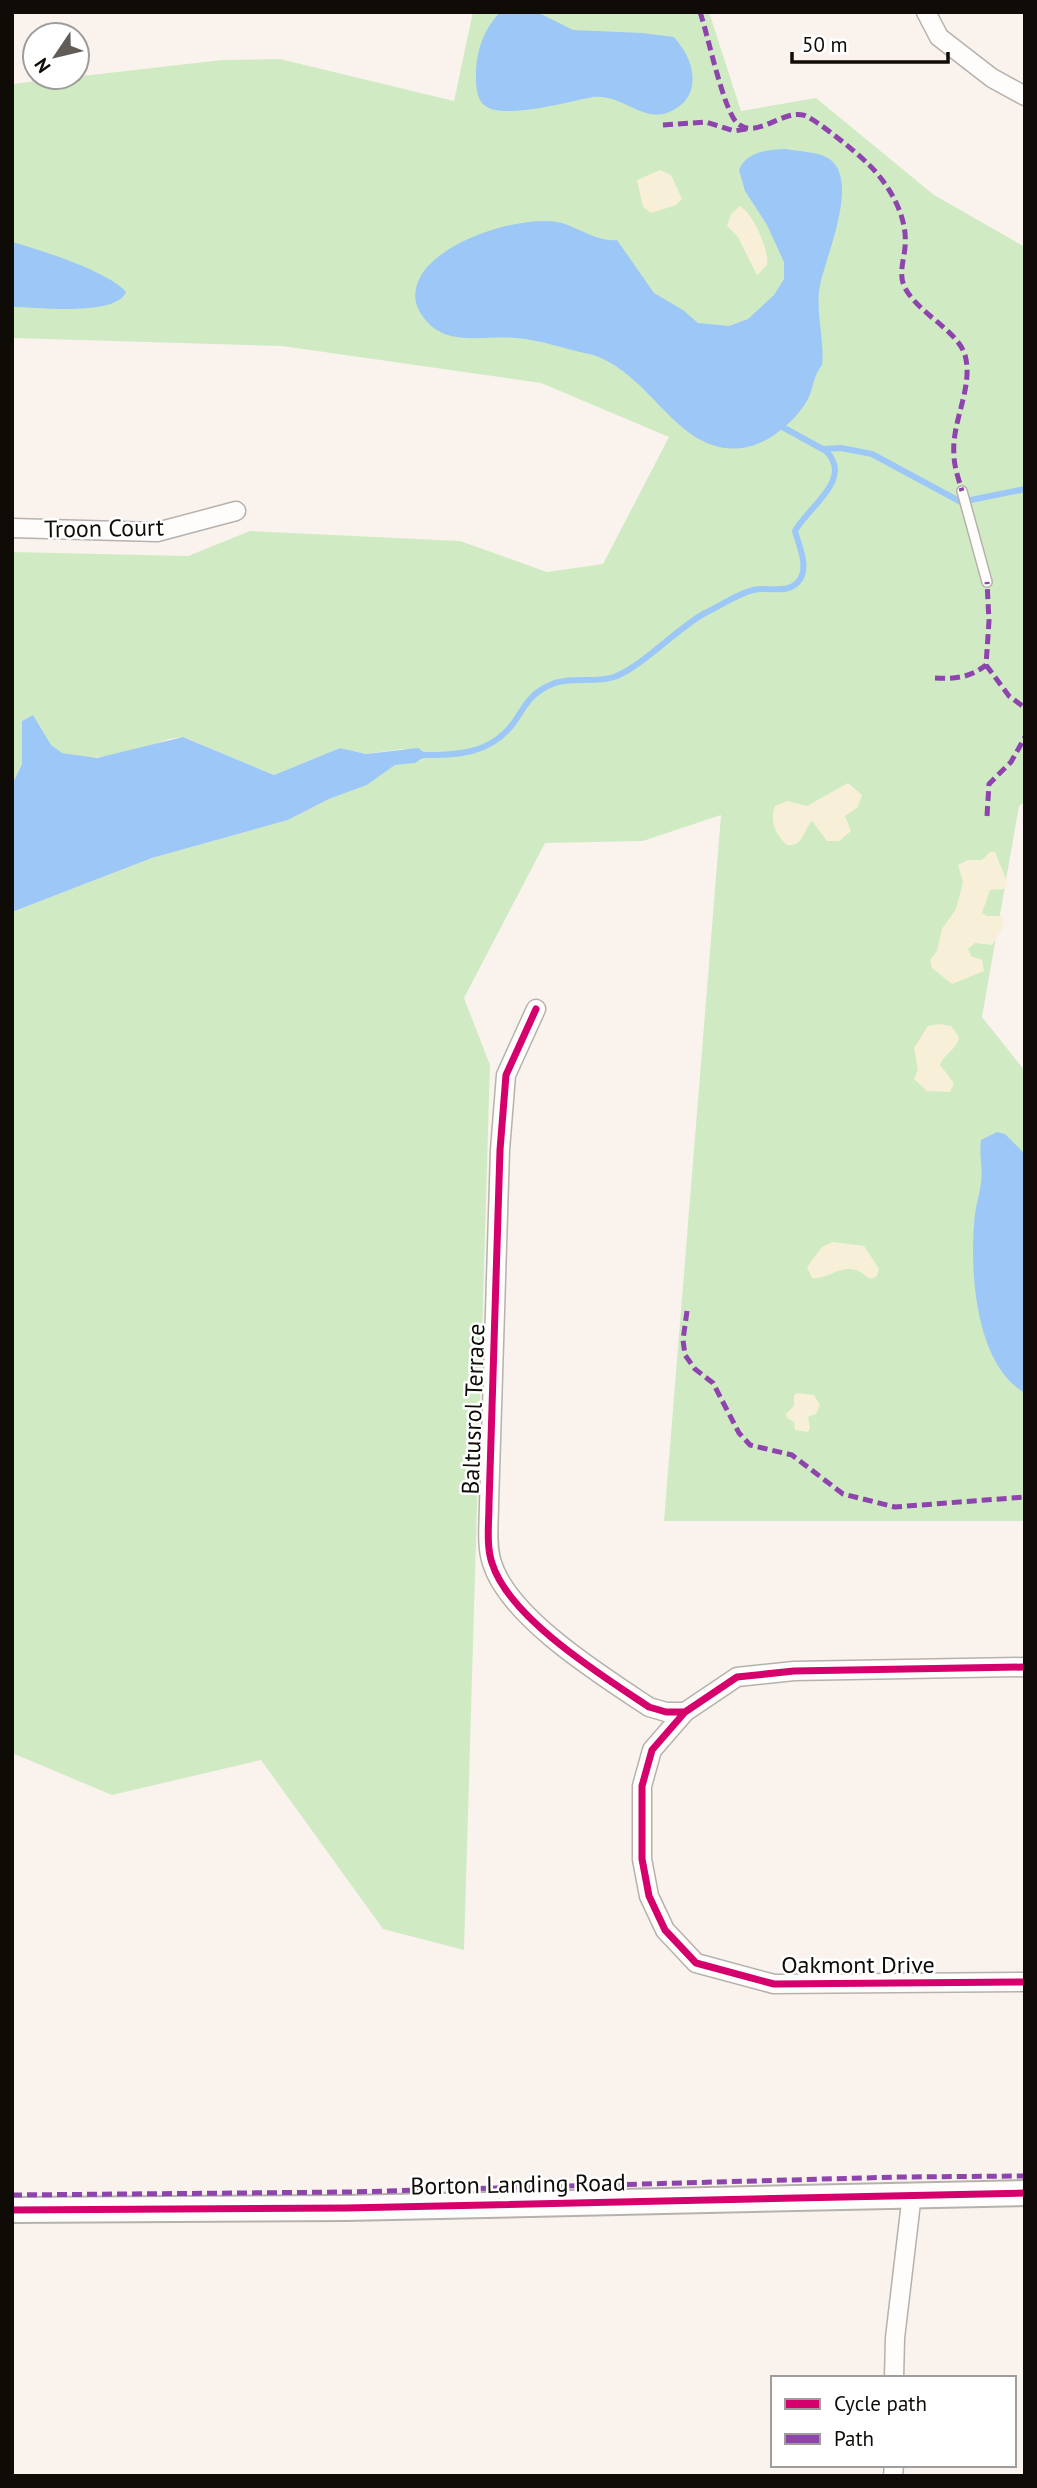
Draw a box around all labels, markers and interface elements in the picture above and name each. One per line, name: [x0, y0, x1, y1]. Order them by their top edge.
north arrow: [21, 21, 91, 91]
scale bar: [792, 21, 948, 65]
text: 50 m: [802, 31, 848, 58]
text: N: [29, 54, 55, 78]
street label: Troon Court: [44, 511, 164, 545]
street label: Baltusrol Terrace: [455, 1323, 491, 1495]
street label: Oakmont Drive: [781, 1949, 935, 1980]
street label: Borton Landing Road: [410, 2167, 626, 2201]
legend: [771, 2376, 1016, 2467]
text: Cycle path: [834, 2390, 927, 2417]
text: Path: [834, 2425, 874, 2452]

